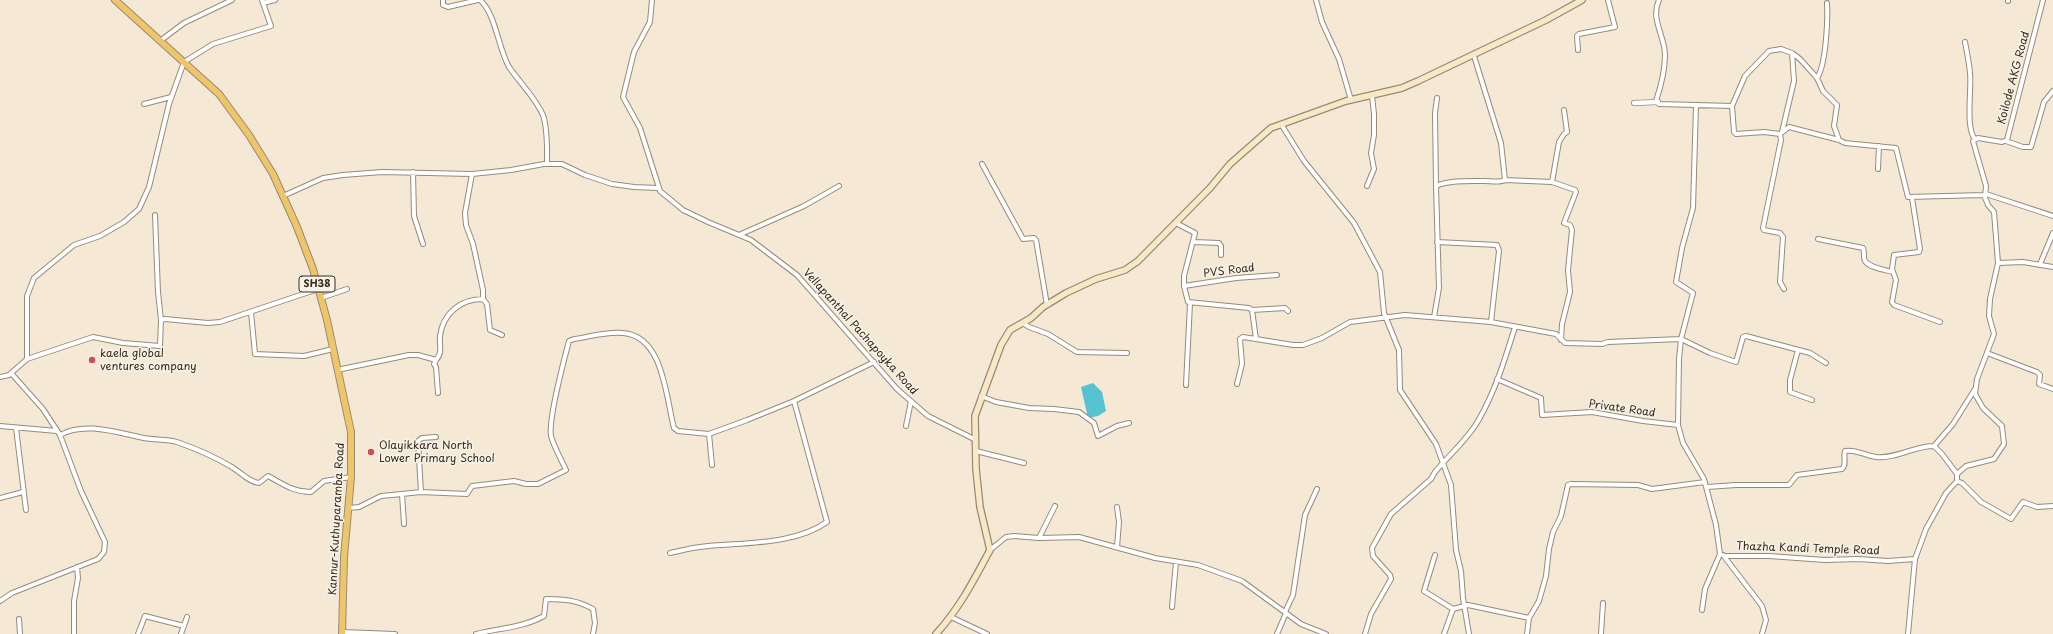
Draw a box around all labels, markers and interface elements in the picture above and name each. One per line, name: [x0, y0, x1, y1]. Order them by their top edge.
street label: Koilode AKG Road: [1995, 30, 2033, 126]
street label: PVS Road: [1203, 261, 1255, 281]
street label: Vellapanthal Pachapoyka Road: [800, 266, 920, 398]
road number: SH38: [299, 276, 335, 292]
place label: kaela global ventures company: [100, 347, 197, 373]
marker: kaela global ventures company: [87, 355, 97, 365]
street label: Private Road: [1588, 398, 1656, 420]
place label: Olayikkara North Lower Primary School: [379, 439, 495, 465]
street label: Kannur-Kuthuparamba Road: [326, 442, 348, 596]
marker: Olayikkara North Lower Primary School: [366, 447, 376, 457]
street label: Thazha Kandi Temple Road: [1736, 540, 1880, 558]

